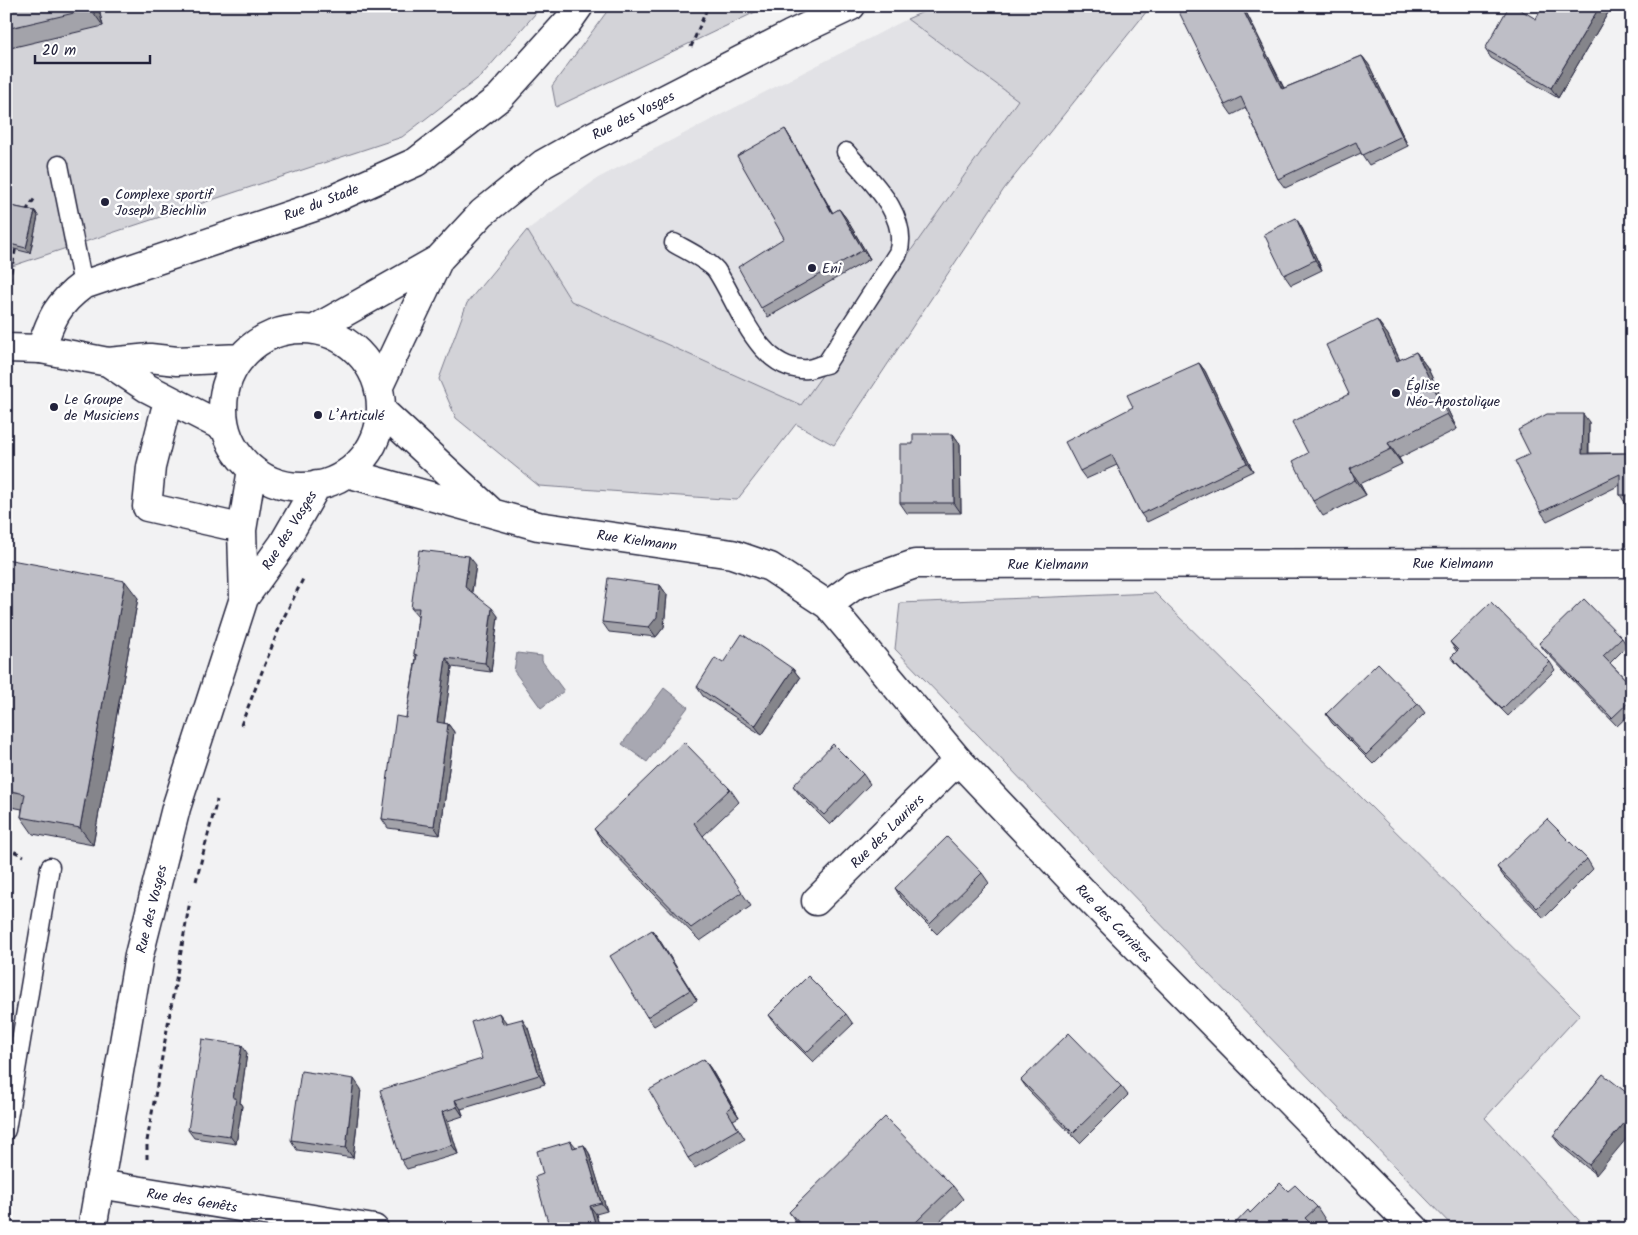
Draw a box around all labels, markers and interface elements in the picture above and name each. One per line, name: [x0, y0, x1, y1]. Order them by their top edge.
scale bar: [35, 32, 150, 64]
text: 20 m: [42, 39, 76, 63]
street label: Rue des Vosges: [588, 86, 679, 146]
street label: Rue du Stade: [281, 178, 363, 227]
place label: Complexe sportif Joseph Biechlin: [115, 184, 215, 222]
marker: Complexe sportif Joseph Biechlin: [99, 196, 111, 208]
place label: Eni: [822, 258, 842, 280]
marker: Eni: [806, 262, 818, 274]
place label: Église Néo-Apostolique: [1406, 375, 1501, 413]
marker: Église Néo-Apostolique: [1390, 387, 1402, 399]
place label: Le Groupe de Musiciens: [64, 389, 139, 427]
marker: Le Groupe de Musiciens: [48, 401, 60, 413]
place label: L’Articulé: [328, 405, 385, 427]
marker: L’Articulé: [312, 409, 324, 421]
street label: Rue des Vosges: [257, 486, 323, 575]
street label: Rue Kielmann: [595, 524, 678, 558]
street label: Rue Kielmann: [1413, 553, 1493, 575]
street label: Rue Kielmann: [1008, 554, 1088, 576]
street label: Rue des Lauriers: [845, 789, 930, 874]
street label: Rue des Vosges: [130, 863, 174, 956]
street label: Rue des Carrières: [1070, 879, 1157, 968]
street label: Rue des Genêts: [145, 1183, 239, 1219]

